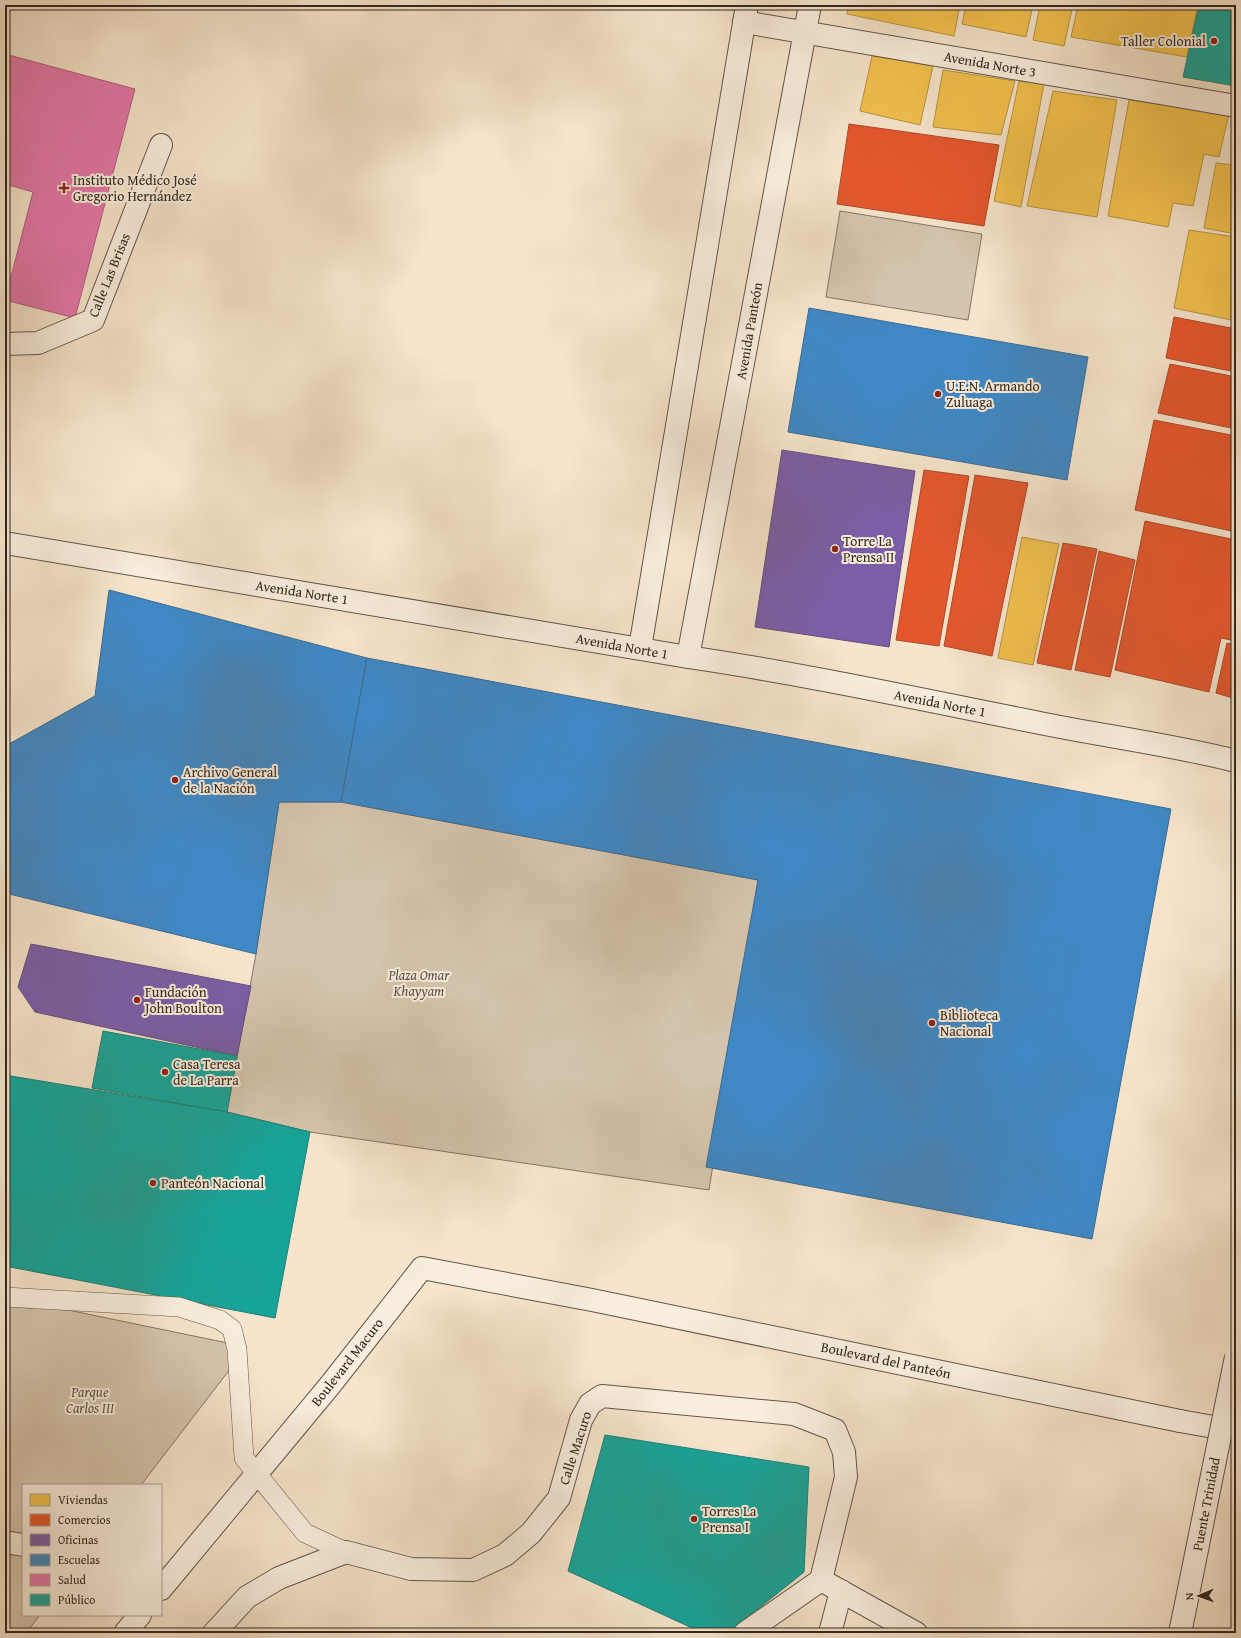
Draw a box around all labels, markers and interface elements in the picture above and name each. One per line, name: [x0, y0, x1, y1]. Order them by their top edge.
place label: Taller Colonial: [1121, 31, 1206, 51]
marker: Taller Colonial: [1209, 36, 1219, 46]
street label: Avenida Norte 3: [942, 46, 1038, 82]
place label: Instituto Médico José Gregorio Hernández: [73, 170, 197, 206]
marker: Instituto Médico José Gregorio Hernández: [58, 182, 70, 194]
street label: Calle Las Brisas: [83, 230, 135, 320]
street label: Avenida Panteón: [731, 281, 767, 381]
place label: U.E.N. Armando Zuluaga: [946, 376, 1040, 412]
marker: U.E.N. Armando Zuluaga: [933, 389, 943, 399]
place label: Torre La Prensa II: [843, 531, 894, 567]
marker: Torre La Prensa II: [830, 544, 840, 554]
street label: Avenida Norte 1: [254, 575, 350, 609]
street label: Avenida Norte 1: [574, 628, 670, 664]
street label: Avenida Norte 1: [892, 684, 988, 722]
place label: Archivo General de la Nación: [183, 762, 277, 798]
marker: Archivo General de la Nación: [170, 775, 180, 785]
park label: Plaza Omar Khayyam: [388, 965, 450, 1001]
place label: Fundación John Boulton: [143, 982, 222, 1018]
marker: Fundación John Boulton: [132, 995, 142, 1005]
place label: Biblioteca Nacional: [940, 1005, 999, 1041]
marker: Biblioteca Nacional: [927, 1018, 937, 1028]
place label: Casa Teresa de La Parra: [173, 1054, 241, 1090]
marker: Casa Teresa de La Parra: [160, 1067, 170, 1077]
place label: Panteón Nacional: [161, 1173, 264, 1193]
marker: Panteón Nacional: [148, 1178, 158, 1188]
street label: Boulevard Macuro: [306, 1314, 388, 1410]
street label: Boulevard del Panteón: [819, 1336, 953, 1384]
park label: Parque Carlos III: [66, 1382, 115, 1418]
street label: Calle Macuro: [554, 1409, 596, 1487]
street label: Puente Trinidad: [1187, 1455, 1225, 1553]
legend: [22, 1484, 162, 1616]
text: Viviendas: [58, 1491, 108, 1508]
place label: Torres La Prensa I: [702, 1501, 757, 1537]
text: Comercios: [58, 1511, 111, 1528]
marker: Torres La Prensa I: [689, 1514, 699, 1524]
text: Oficinas: [58, 1531, 99, 1548]
text: Escuelas: [58, 1551, 100, 1568]
text: Salud: [58, 1571, 86, 1588]
north arrow: [1179, 1576, 1219, 1616]
text: Público: [58, 1591, 95, 1608]
text: N: [1181, 1592, 1197, 1600]

